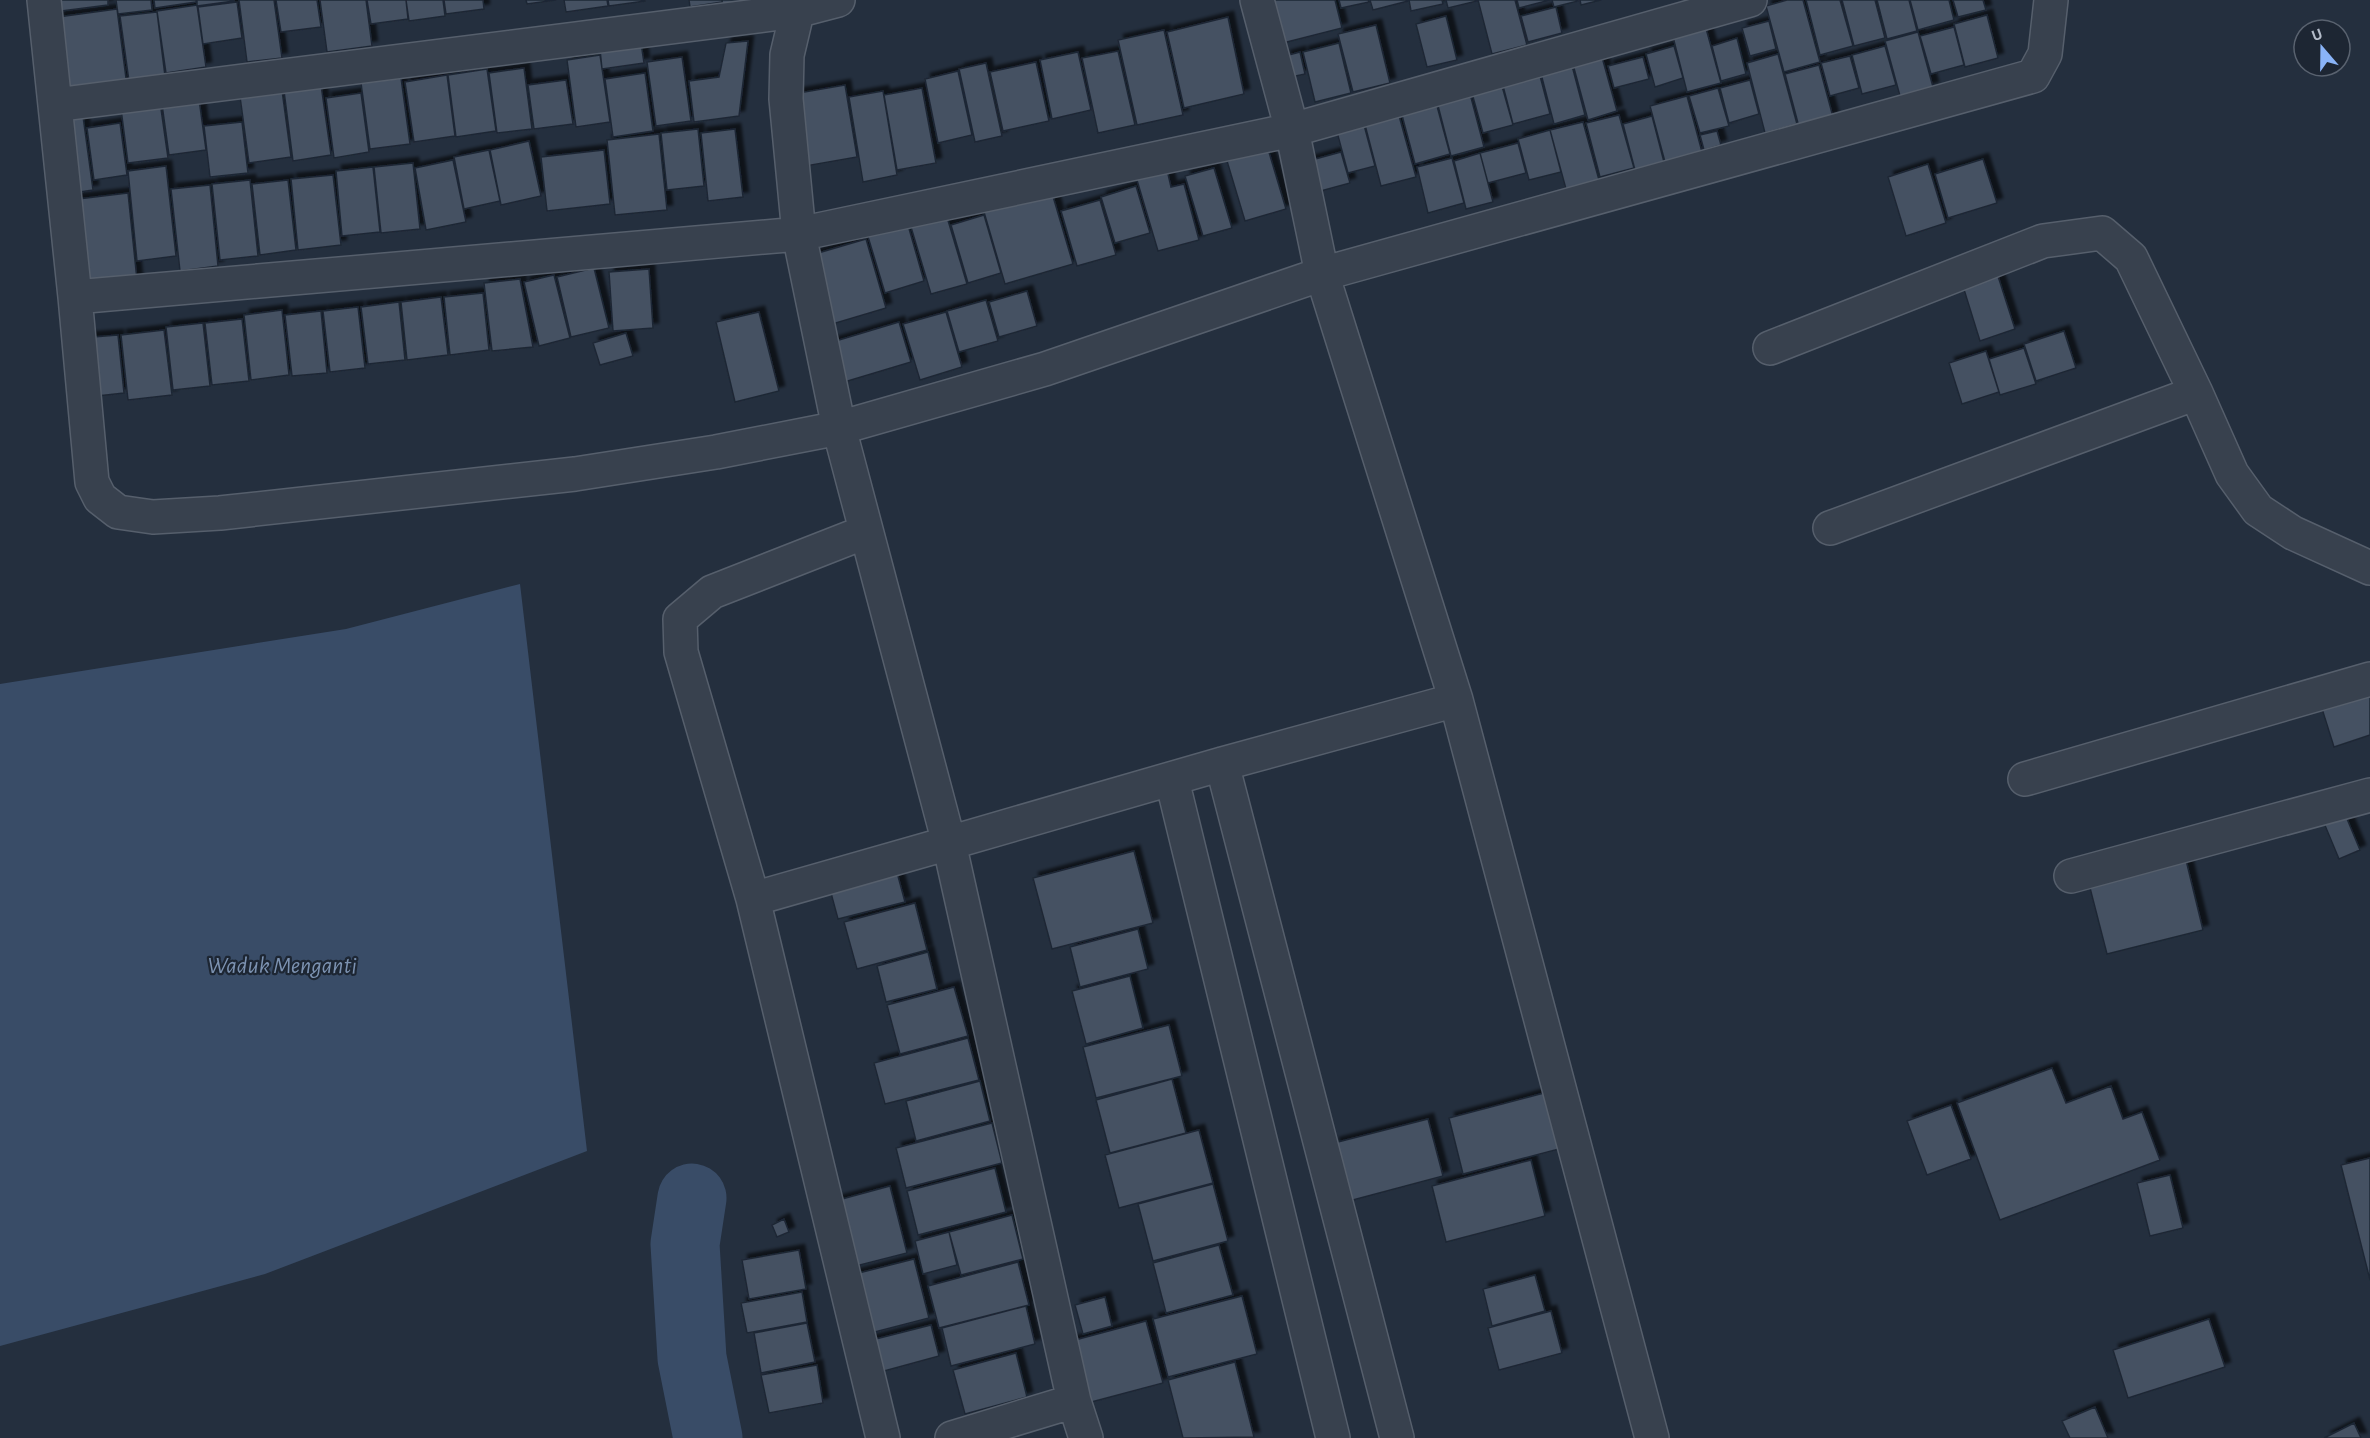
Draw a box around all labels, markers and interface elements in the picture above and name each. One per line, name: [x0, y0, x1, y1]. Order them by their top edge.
north arrow: [2292, 18, 2352, 78]
text: U: [2310, 26, 2325, 44]
water label: Waduk Menganti: [207, 954, 357, 978]

